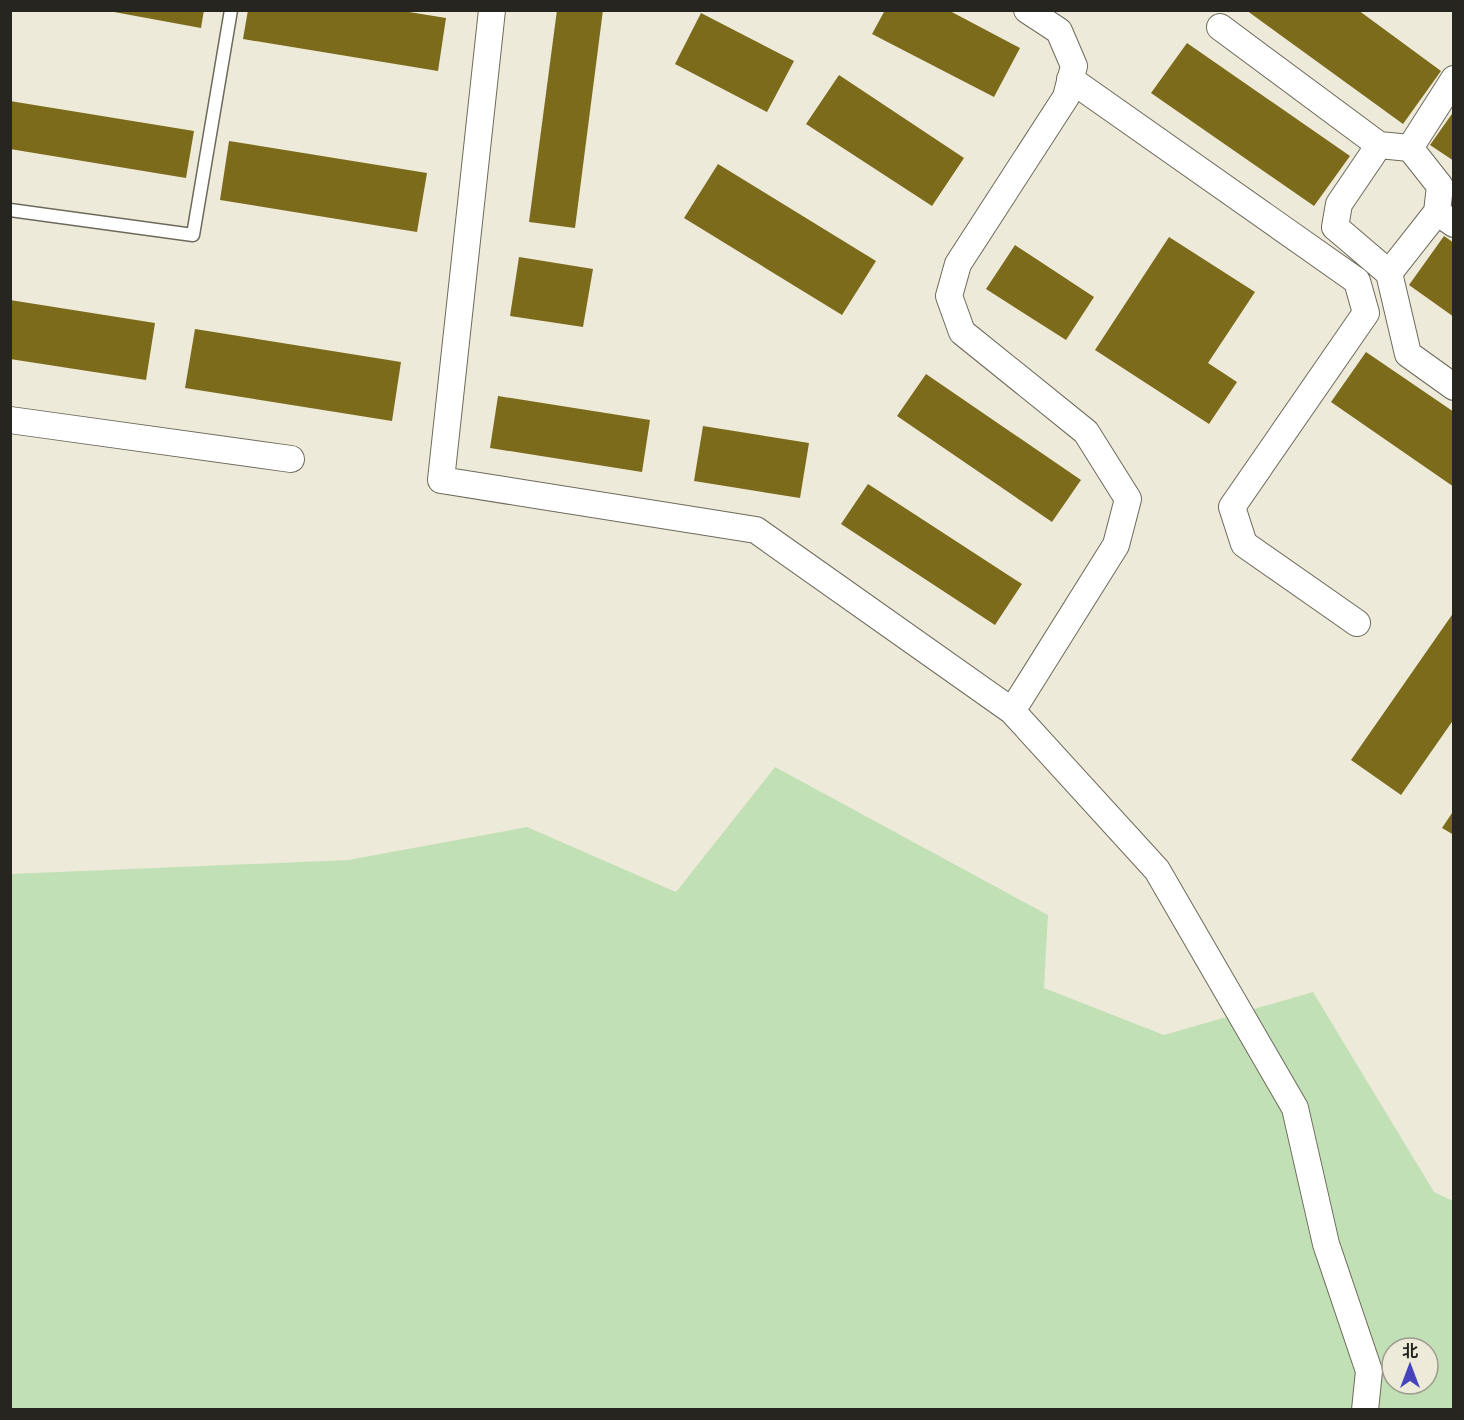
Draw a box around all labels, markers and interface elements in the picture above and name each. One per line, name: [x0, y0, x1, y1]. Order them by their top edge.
north arrow: [1380, 1336, 1440, 1396]
text: 北: [1402, 1341, 1418, 1360]

